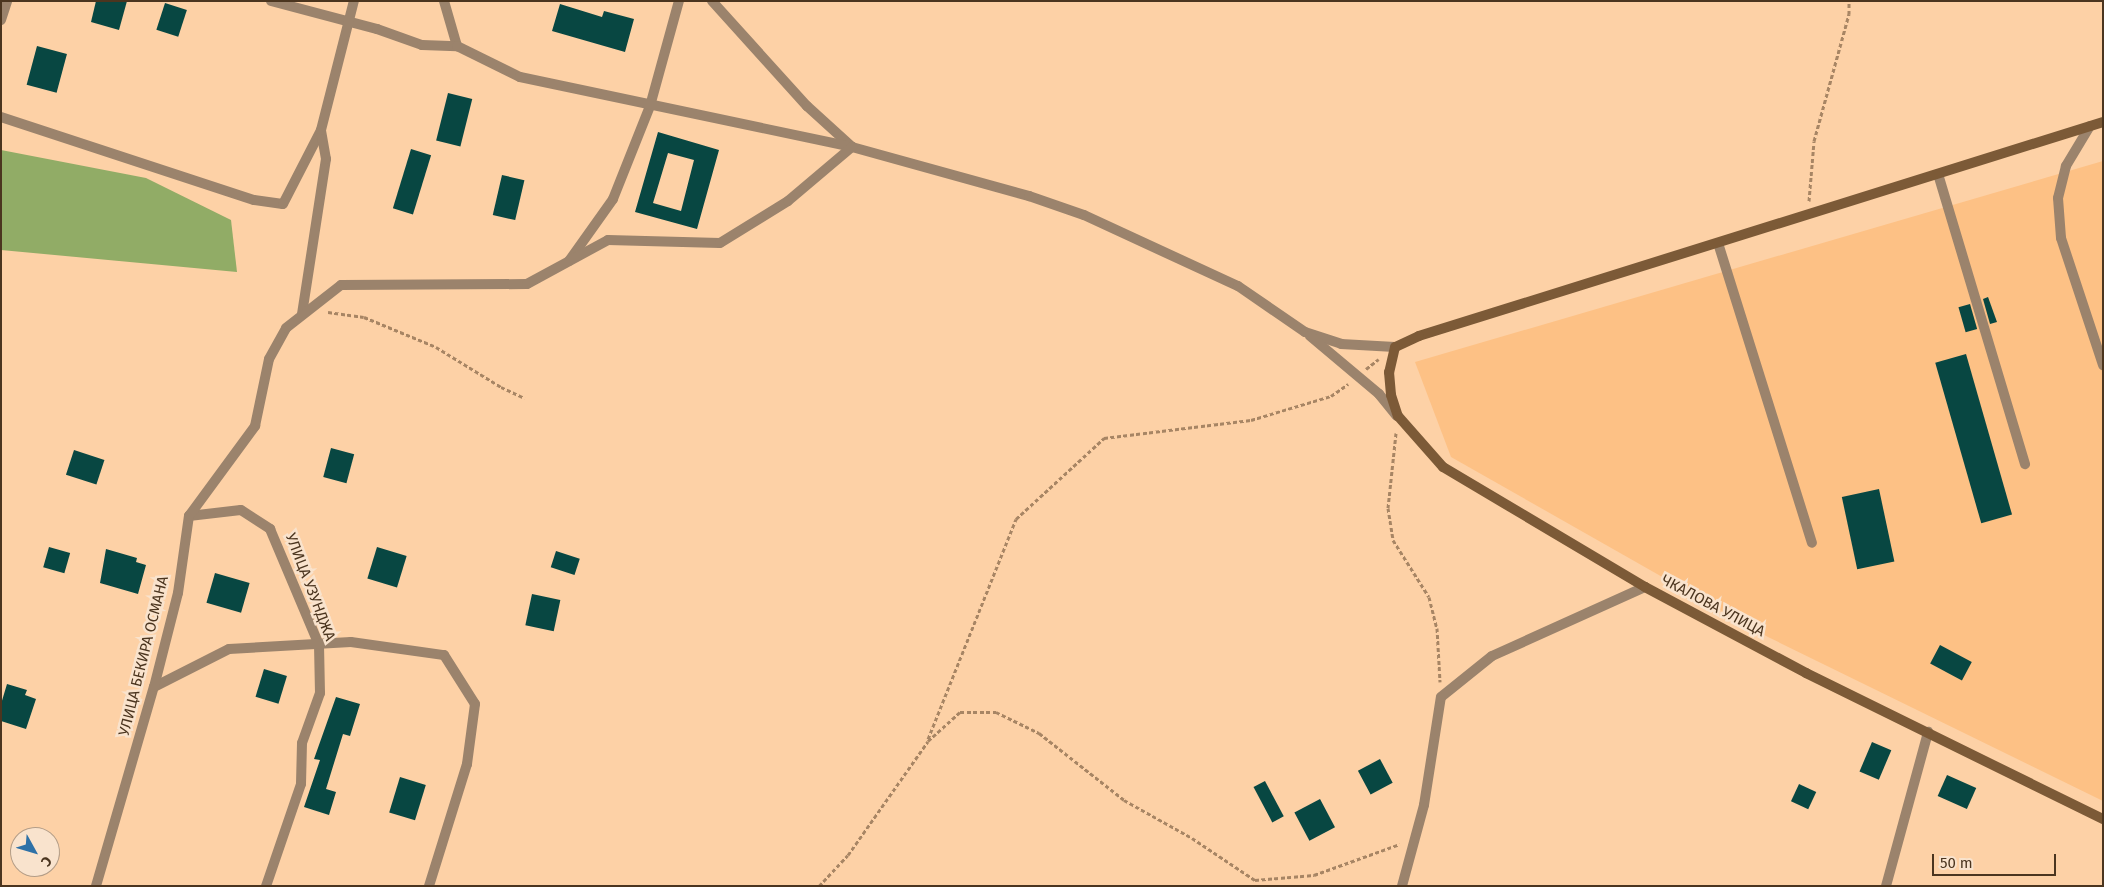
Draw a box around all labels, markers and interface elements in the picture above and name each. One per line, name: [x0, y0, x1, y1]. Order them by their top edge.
street label: УЛИЦА УЗУНДЖА: [281, 531, 339, 643]
street label: ЧКАЛОВА УЛИЦА: [1658, 571, 1768, 641]
street label: УЛИЦА БЕКИРА ОСМАНА: [115, 574, 173, 738]
north arrow: [10, 827, 60, 877]
scale bar: [1934, 844, 2058, 876]
text: С: [37, 853, 55, 870]
text: 50 m: [1940, 854, 1973, 872]

